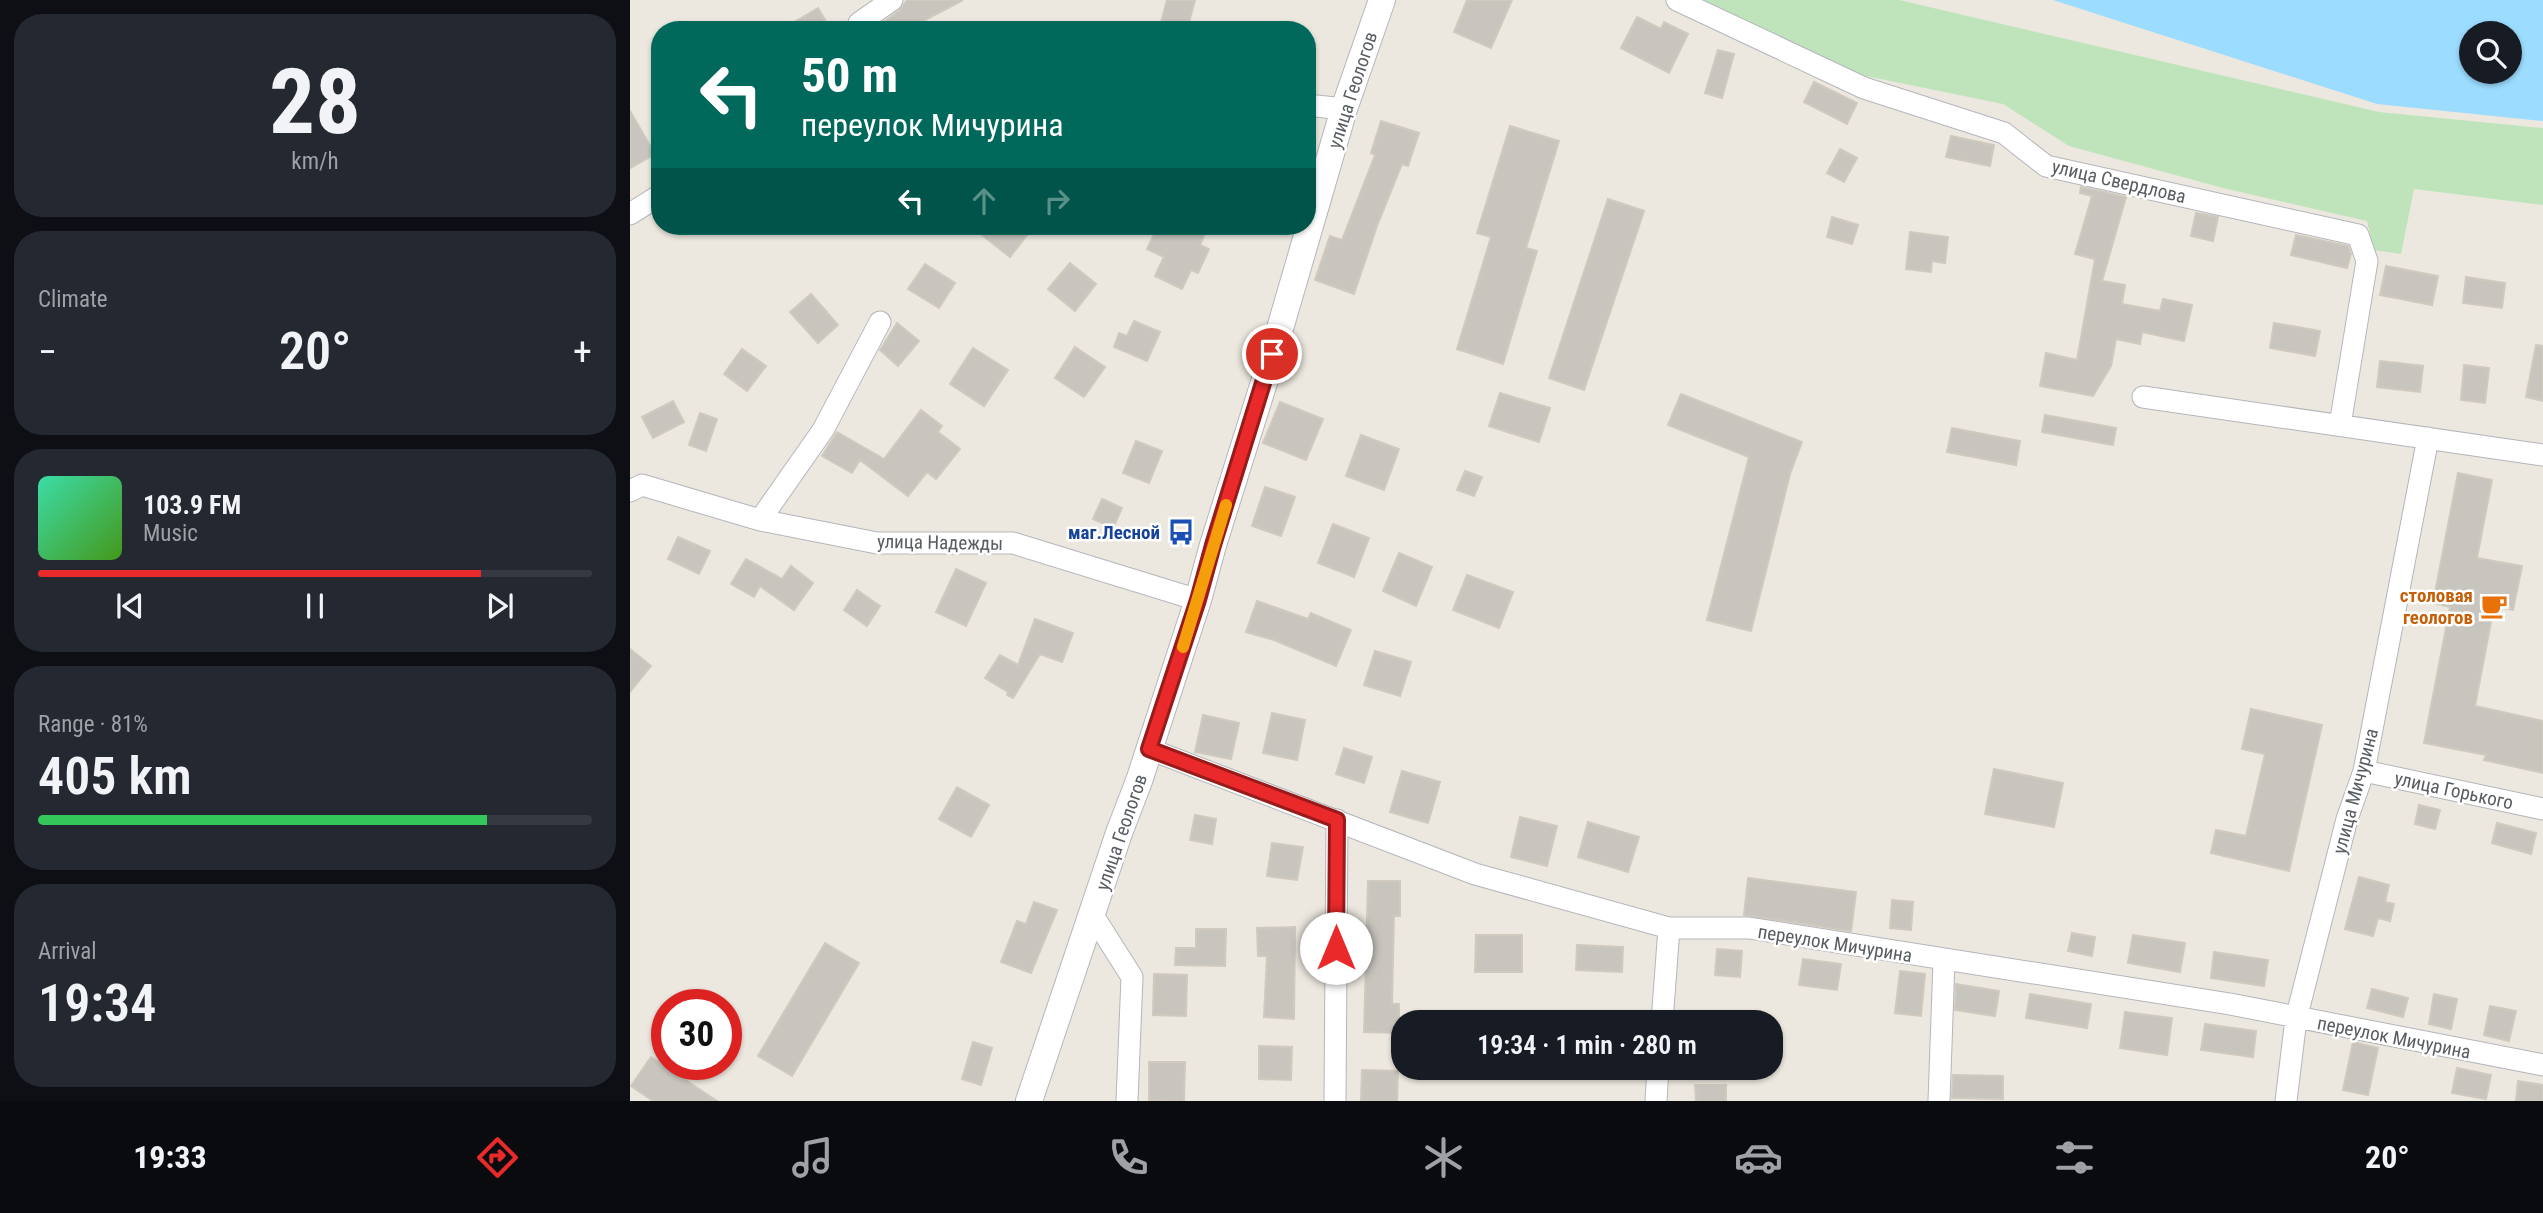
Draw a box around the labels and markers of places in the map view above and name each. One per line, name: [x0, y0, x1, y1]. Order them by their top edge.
pin: [1242, 324, 1302, 384]
bus stop icon: маг.Лесной: [1166, 517, 1196, 547]
place label: маг.Лесной: [1068, 521, 1160, 544]
place label: столовая геологов: [2400, 584, 2473, 629]
cafe icon: столовая геологов: [2479, 591, 2509, 621]

